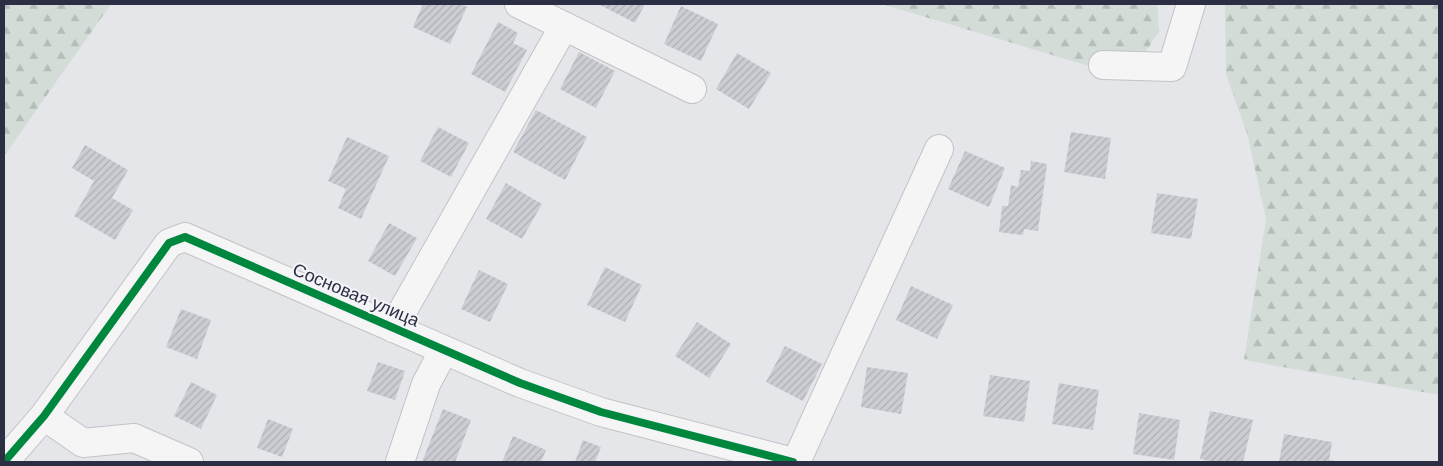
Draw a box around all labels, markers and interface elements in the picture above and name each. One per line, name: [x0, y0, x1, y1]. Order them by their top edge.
street label: Сосновая улица: [289, 258, 424, 333]

